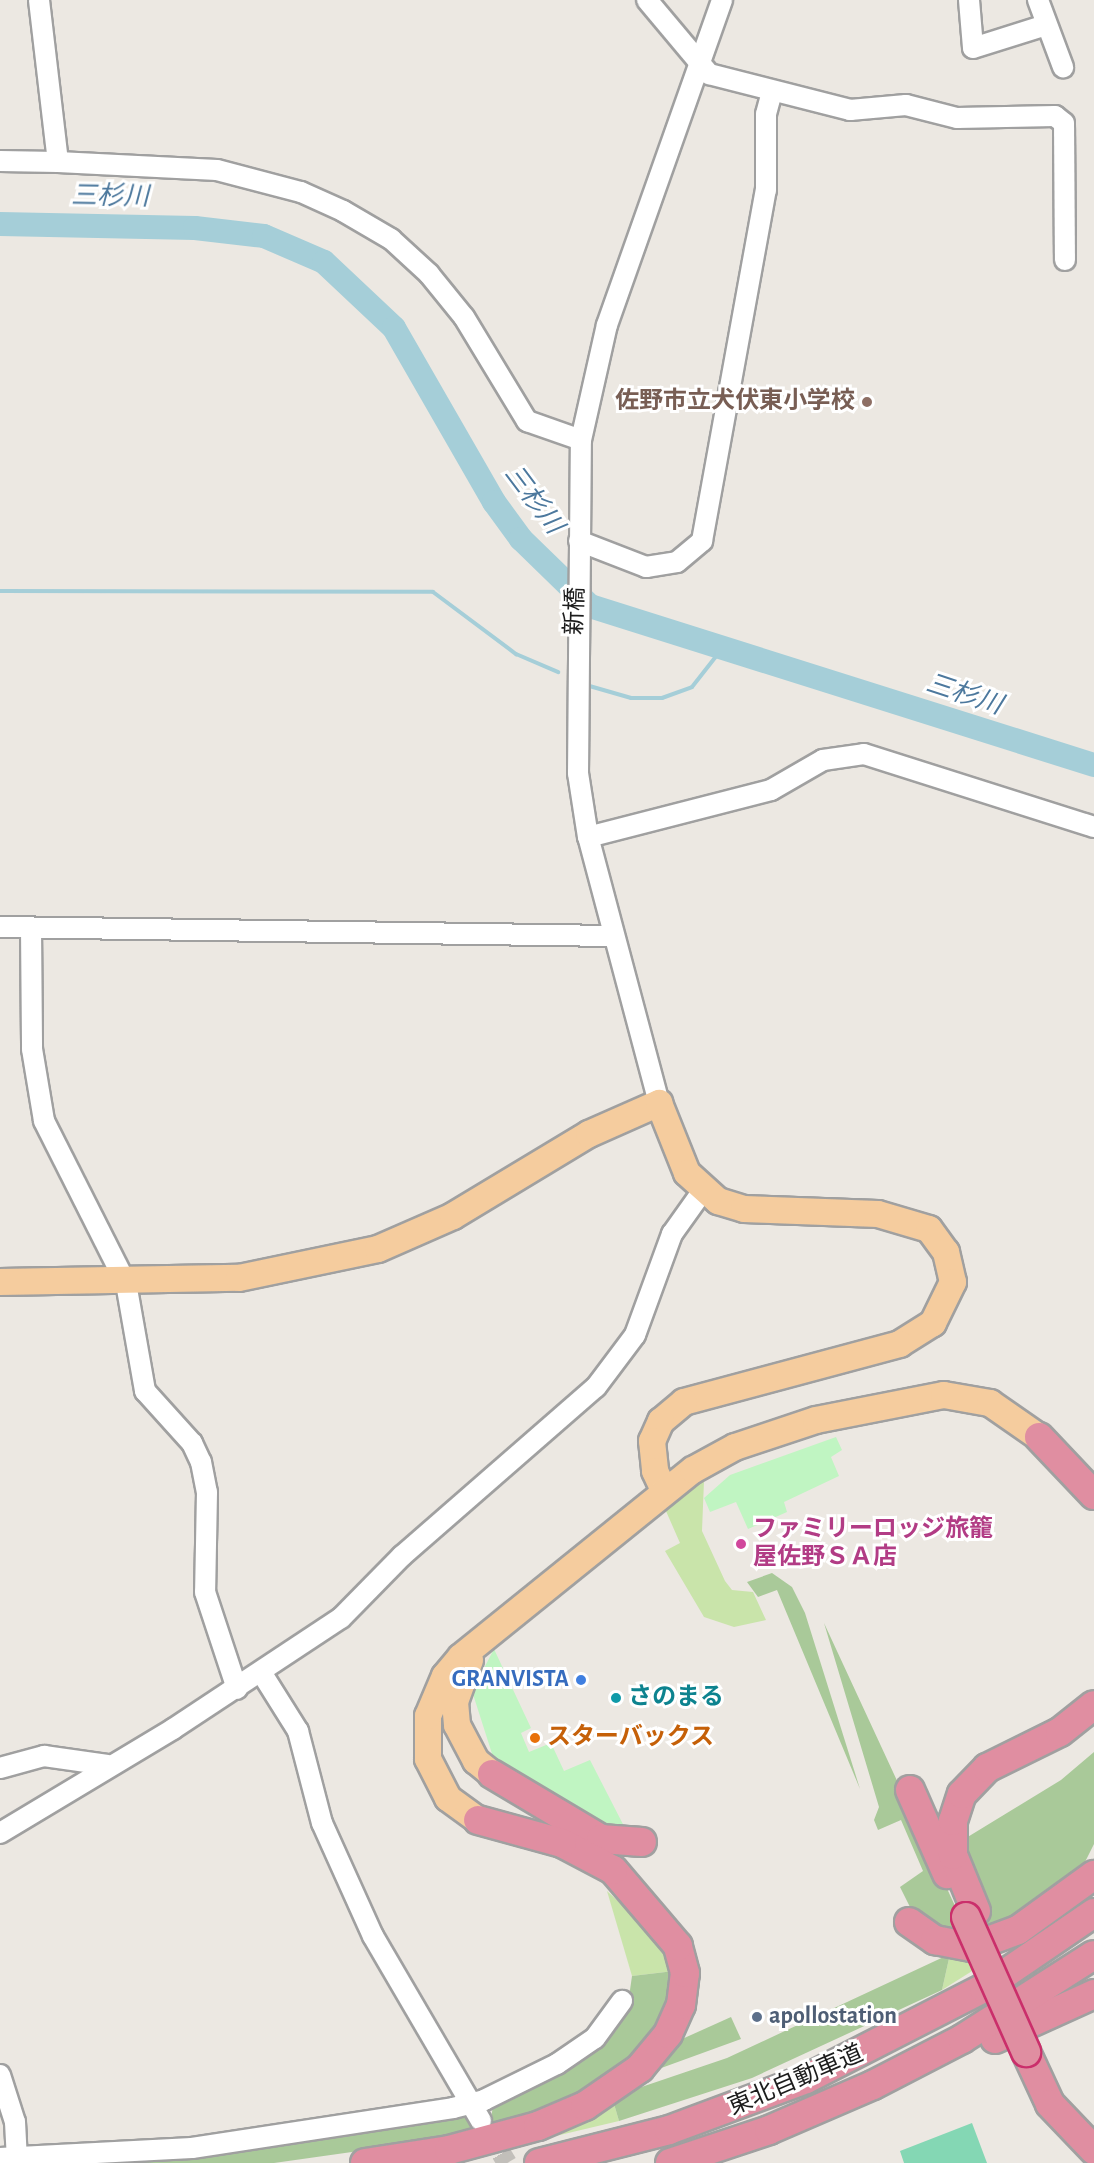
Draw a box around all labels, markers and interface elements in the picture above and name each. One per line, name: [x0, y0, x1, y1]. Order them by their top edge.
water label: 三杉川: [71, 181, 149, 213]
place label: 佐野市立犬伏東小学校: [615, 388, 855, 416]
marker: 佐野市立犬伏東小学校: [860, 395, 874, 409]
water label: 三杉川: [497, 459, 569, 541]
street label: 新橋: [561, 587, 591, 635]
water label: 三杉川: [922, 668, 1006, 722]
place label: ファミリーロッジ旅籠 屋佐野ＳＡ店: [753, 1516, 993, 1572]
marker: ファミリーロッジ旅籠 屋佐野ＳＡ店: [734, 1537, 748, 1551]
place label: GRANVISTA: [452, 1666, 569, 1694]
marker: GRANVISTA: [574, 1673, 588, 1687]
place label: さのまる: [628, 1684, 724, 1712]
marker: さのまる: [609, 1691, 623, 1705]
place label: スターバックス: [547, 1724, 715, 1752]
marker: スターバックス: [528, 1731, 542, 1745]
place label: apollostation: [769, 2003, 897, 2031]
marker: apollostation: [750, 2010, 764, 2024]
street label: 東北自動車道: [724, 2040, 868, 2122]

